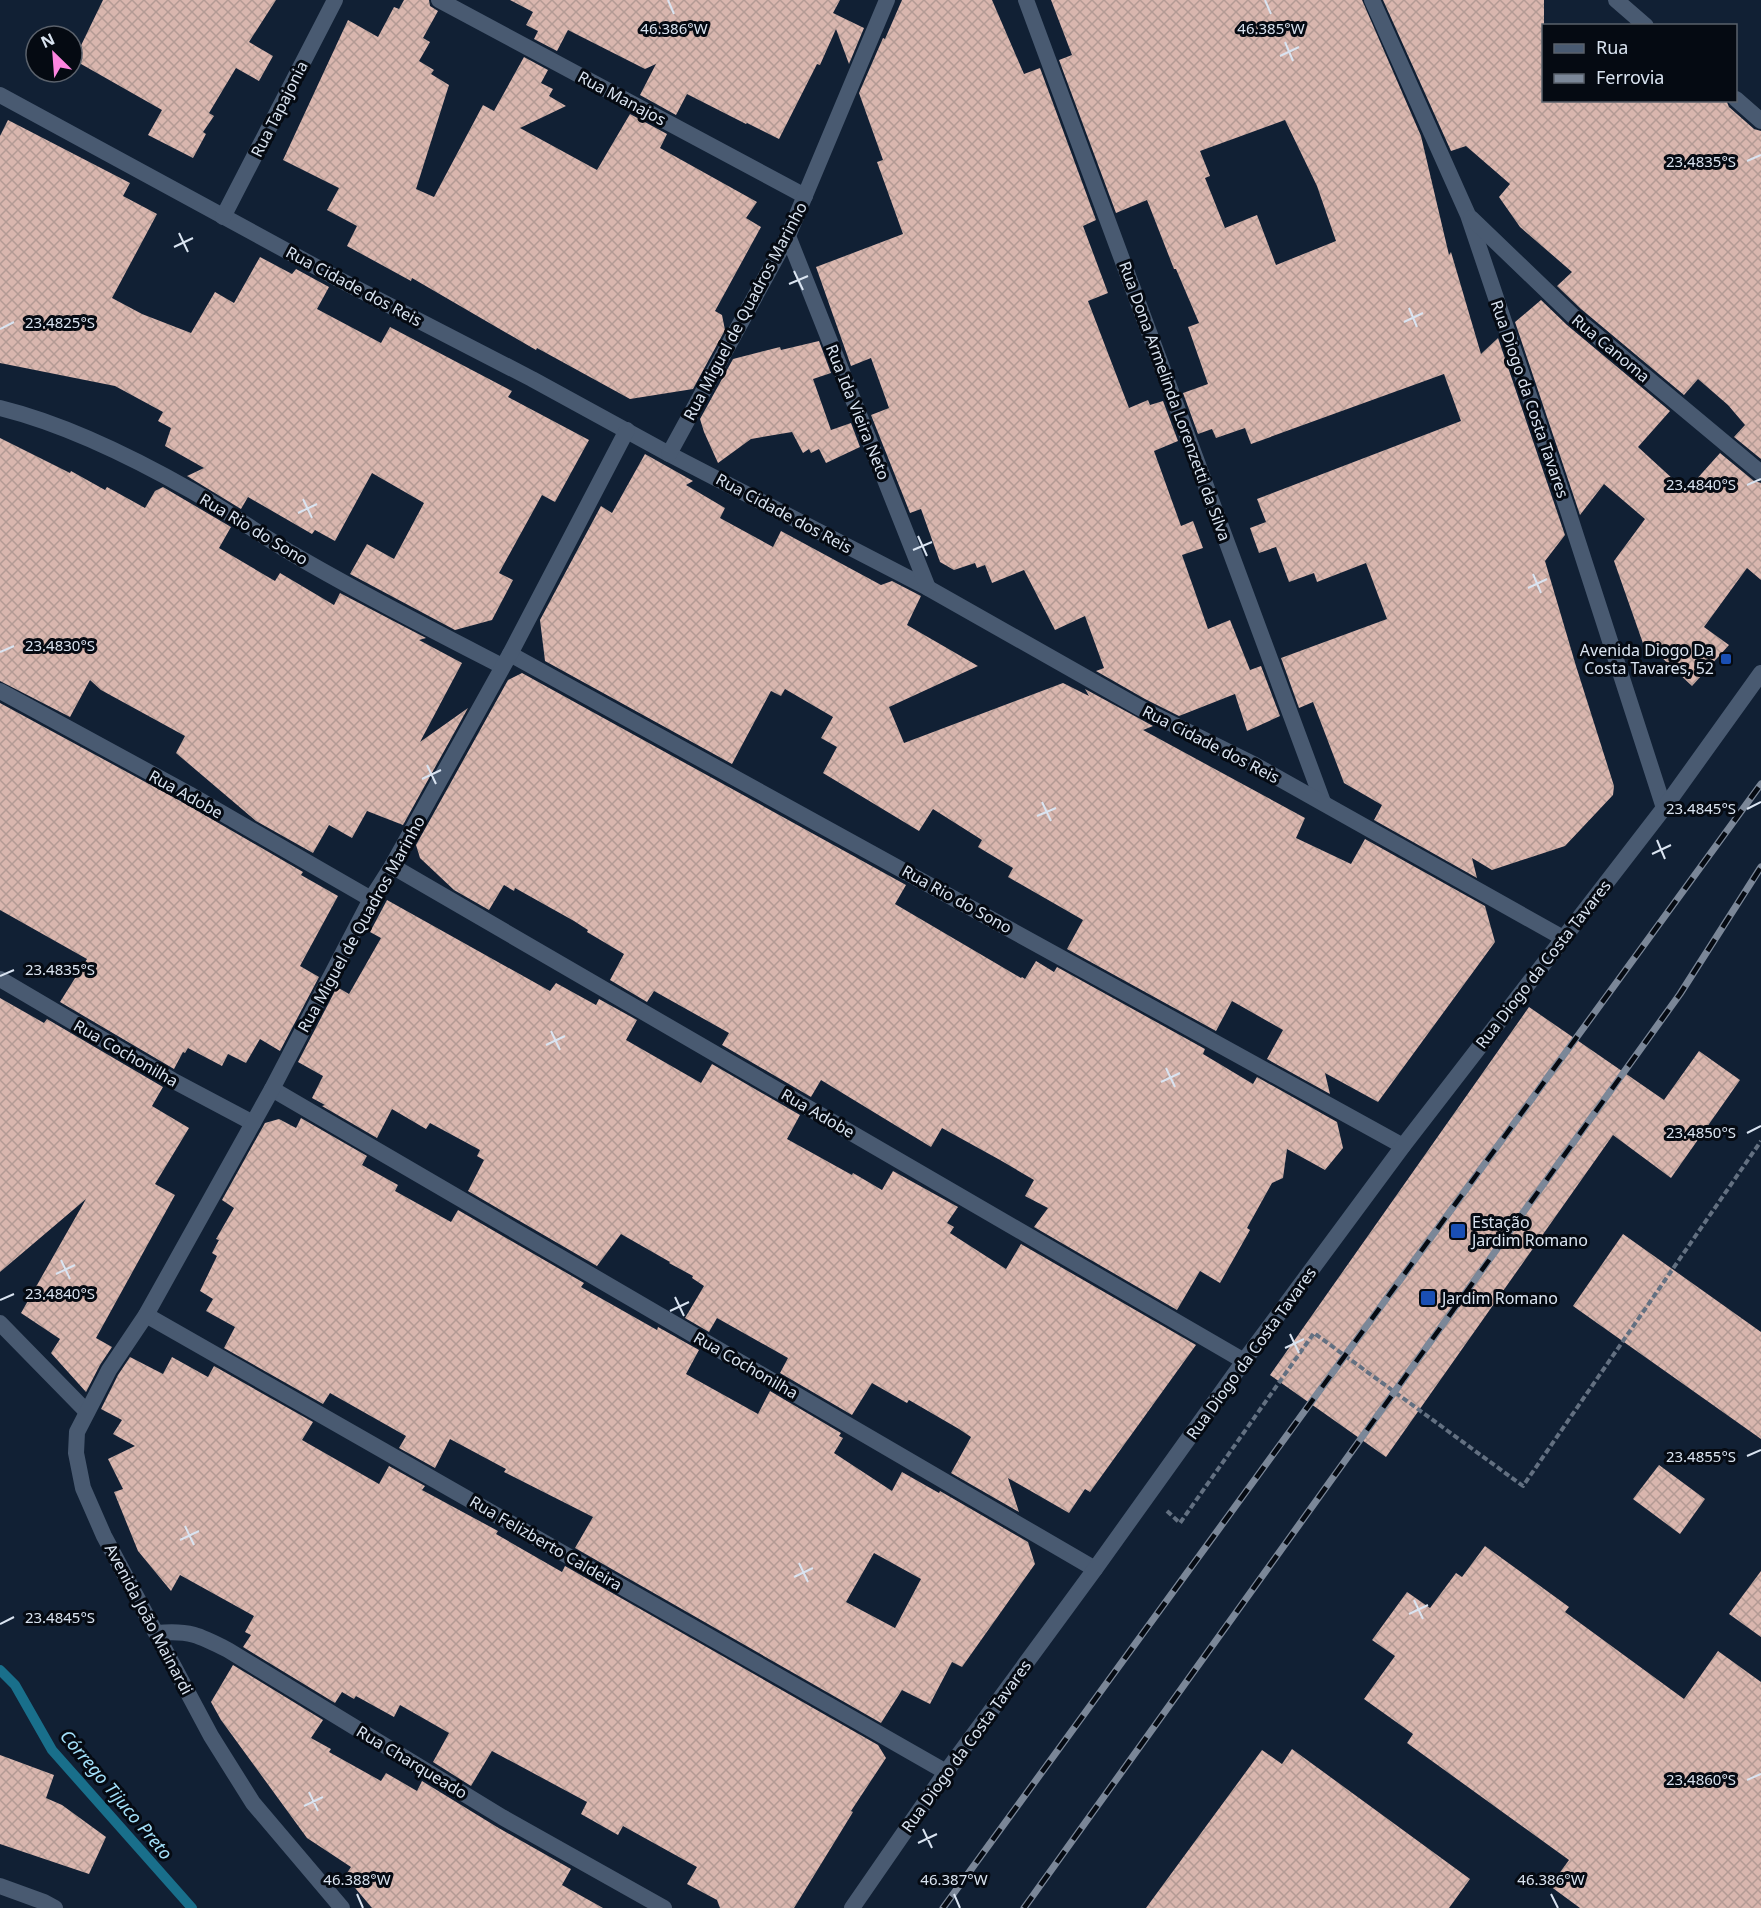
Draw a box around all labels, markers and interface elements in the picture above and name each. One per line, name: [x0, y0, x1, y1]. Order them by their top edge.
text: 46.386°W: [640, 18, 708, 38]
text: 46.385°W: [1237, 18, 1305, 38]
north arrow: [24, 24, 84, 84]
legend: [1542, 24, 1737, 102]
text: N: [37, 28, 58, 53]
text: Rua: [1596, 35, 1628, 59]
street label: Rua Tapajonia: [245, 57, 313, 161]
text: Ferrovia: [1596, 65, 1664, 89]
street label: Rua Manajos: [574, 66, 670, 130]
text: 23.4835°S: [1666, 151, 1736, 171]
street label: Rua Miguel de Quadros Marinho: [678, 198, 812, 424]
street label: Rua Cidade dos Reis: [282, 241, 426, 331]
street label: Rua Dona Armelinda Lorenzetti da Silva: [1114, 258, 1236, 544]
street label: Rua Diogo da Costa Tavares: [1486, 297, 1574, 501]
street label: Rua Canoma: [1567, 309, 1655, 387]
text: 23.4825°S: [25, 312, 95, 332]
street label: Rua Ida Vieira Neto: [821, 341, 895, 483]
street label: Rua Cidade dos Reis: [712, 468, 856, 558]
text: 23.4840°S: [1666, 474, 1736, 494]
street label: Rua Rio do Sono: [196, 488, 312, 570]
text: 23.4830°S: [25, 635, 95, 655]
place label: Avenida Diogo Da Costa Tavares, 52: [1580, 639, 1714, 679]
marker: Avenida Diogo Da Costa Tavares, 52: [1719, 652, 1733, 666]
street label: Rua Cidade dos Reis: [1139, 700, 1283, 788]
street label: Rua Adobe: [145, 765, 227, 823]
text: 23.4845°S: [1666, 798, 1736, 818]
street label: Rua Miguel de Quadros Marinho: [292, 812, 430, 1036]
street label: Rua Rio do Sono: [898, 860, 1016, 938]
street label: Rua Diogo da Costa Tavares: [1470, 875, 1616, 1053]
text: 23.4835°S: [25, 959, 95, 979]
street label: Rua Cochonilha: [70, 1014, 182, 1092]
street label: Rua Adobe: [777, 1083, 859, 1143]
text: 23.4850°S: [1666, 1122, 1736, 1142]
place label: Estação Jardim Romano: [1470, 1211, 1588, 1251]
marker: Estação Jardim Romano: [1449, 1222, 1467, 1240]
street label: Rua Diogo da Costa Tavares: [1181, 1262, 1321, 1444]
text: 23.4840°S: [25, 1283, 95, 1303]
place label: Jardim Romano: [1440, 1287, 1558, 1309]
marker: Jardim Romano: [1419, 1289, 1437, 1307]
street label: Rua Cochonilha: [690, 1326, 802, 1404]
text: 23.4855°S: [1666, 1446, 1736, 1466]
street label: Rua Felizberto Caldeira: [466, 1490, 626, 1596]
street label: Avenida João Mainardi: [100, 1540, 198, 1698]
text: 23.4845°S: [25, 1607, 95, 1627]
street label: Rua Diogo da Costa Tavares: [896, 1655, 1036, 1837]
street label: Rua Charqueado: [353, 1720, 471, 1804]
water label: Córrego Tijuco Preto: [55, 1724, 178, 1864]
text: 23.4860°S: [1666, 1769, 1736, 1789]
text: 46.388°W: [323, 1869, 391, 1889]
text: 46.387°W: [920, 1869, 988, 1889]
text: 46.386°W: [1517, 1869, 1585, 1889]

